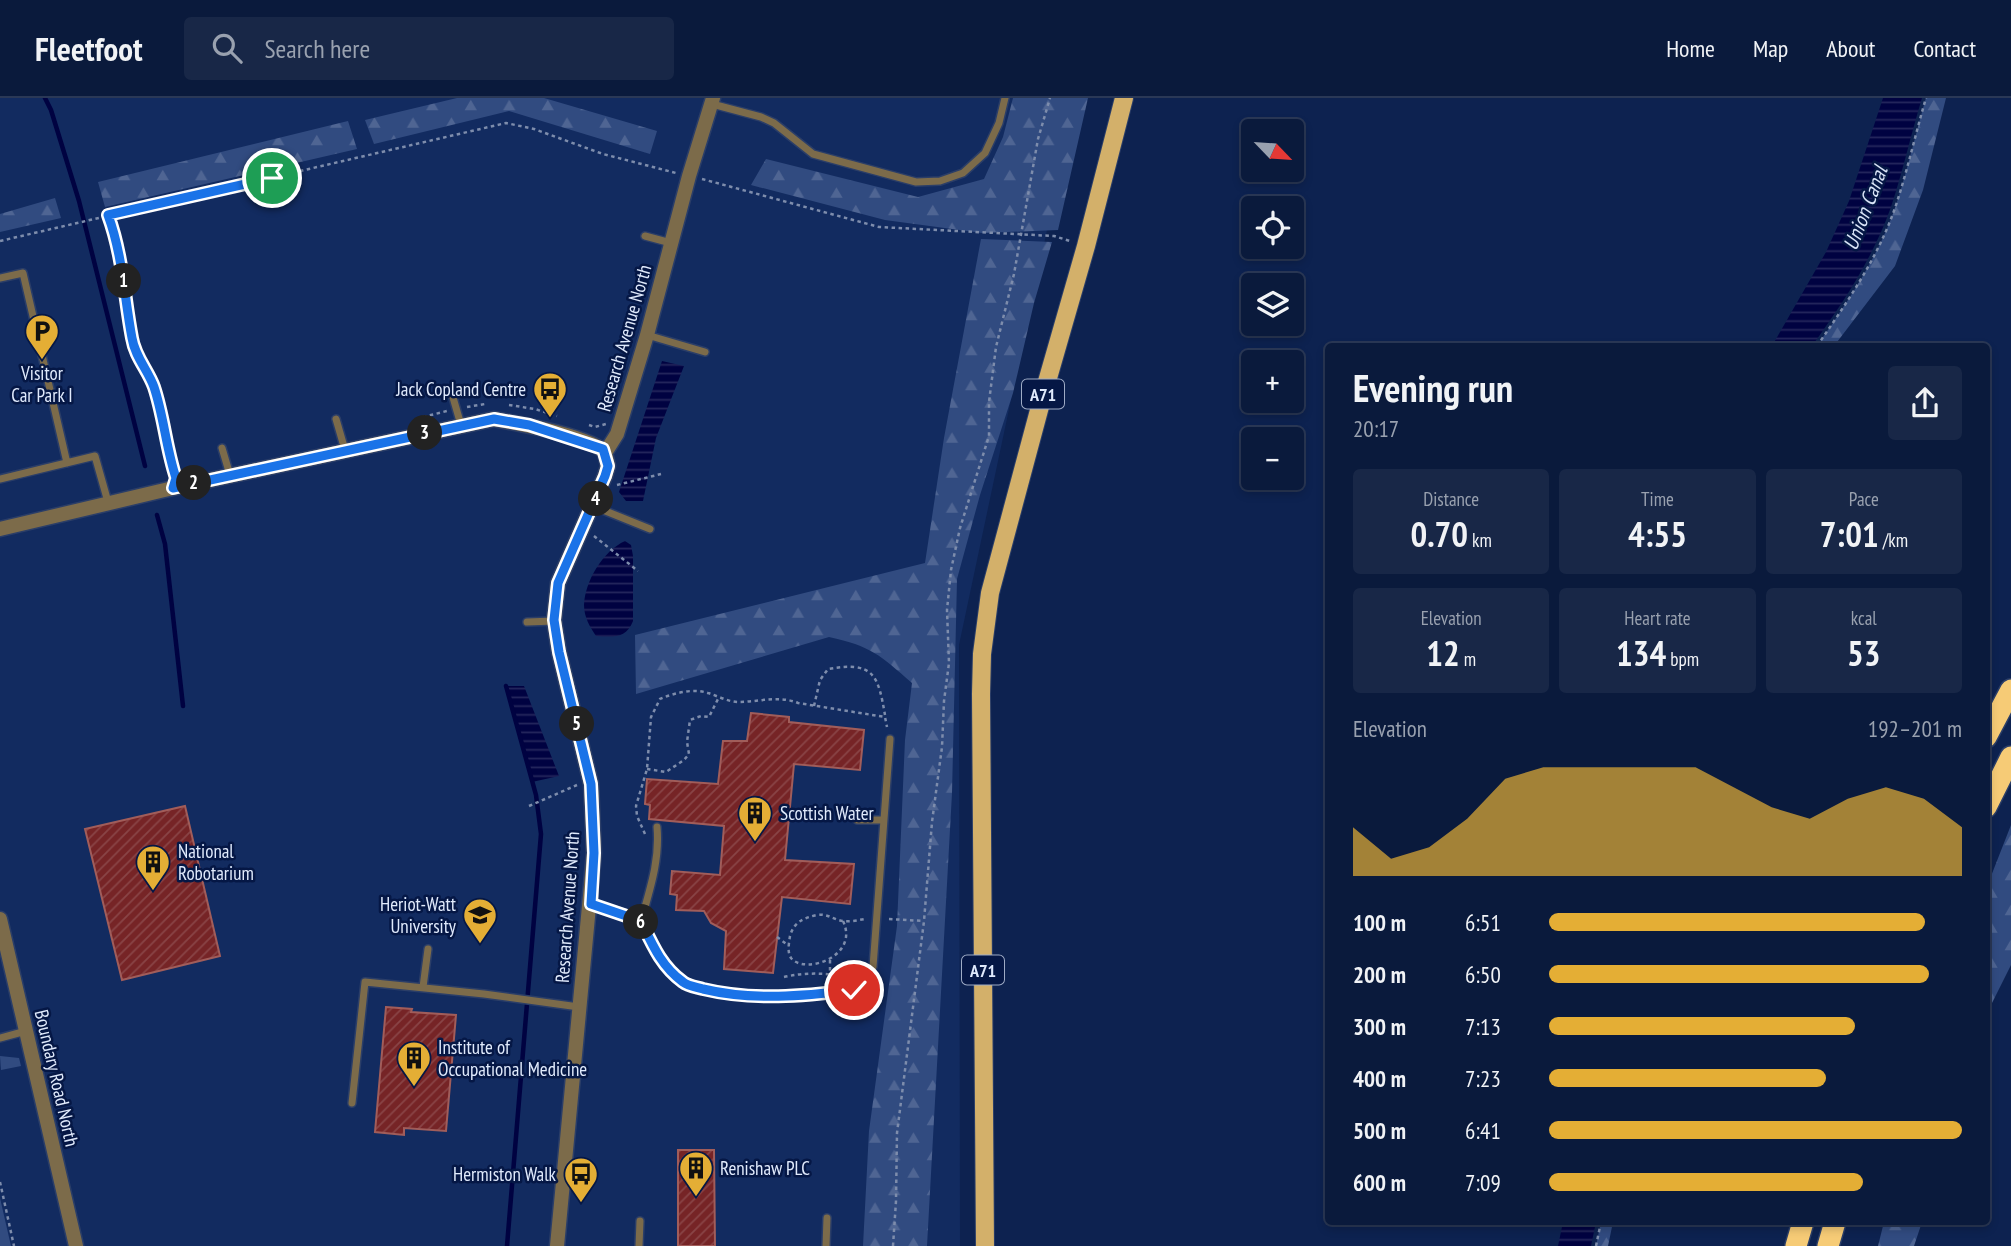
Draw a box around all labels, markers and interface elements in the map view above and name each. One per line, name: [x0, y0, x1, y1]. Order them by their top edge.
search box: [184, 17, 674, 80]
text: Fleetfoot: [35, 27, 142, 70]
icon: search: [208, 29, 246, 67]
text: Search here: [264, 32, 370, 65]
text: Home: [1666, 33, 1715, 64]
text: Map: [1753, 33, 1788, 64]
text: About: [1826, 33, 1875, 64]
text: Contact: [1913, 33, 1976, 64]
north arrow: [1241, 119, 1304, 182]
map controls: [1241, 119, 1304, 490]
pin: [242, 148, 302, 208]
icon: arrive: [253, 159, 291, 197]
water label: Union Canal: [1837, 160, 1894, 254]
button: locate: [1241, 196, 1304, 259]
street label: Research Avenue North: [592, 262, 656, 414]
pin: 1: [106, 264, 142, 298]
text: 1: [119, 268, 128, 292]
button: layers: [1241, 273, 1304, 336]
parking icon: Visitor Car Park I: [23, 312, 61, 361]
button: +: [1241, 350, 1304, 413]
place label: Visitor Car Park I: [11, 361, 73, 407]
text: Evening run: [1353, 363, 1513, 412]
button: share: [1888, 366, 1962, 440]
bus stop icon: Jack Copland Centre: [531, 370, 569, 419]
place label: Jack Copland Centre: [395, 377, 526, 401]
road number: A71: [1022, 380, 1064, 408]
text: 20:17: [1353, 414, 1399, 443]
pin: 3: [408, 416, 442, 450]
text: 3: [420, 420, 429, 444]
button: −: [1241, 427, 1304, 490]
pin: 2: [176, 466, 212, 500]
text: 2: [189, 470, 198, 494]
pin: 4: [578, 482, 614, 516]
text: 4: [591, 486, 600, 510]
text: Distance: [1423, 487, 1479, 511]
text: Time: [1641, 487, 1674, 511]
text: Pace: [1849, 487, 1879, 511]
text: 0.70: [1410, 511, 1468, 557]
text: 4:55: [1628, 511, 1687, 557]
text: 7:01: [1820, 511, 1879, 557]
text: km: [1468, 528, 1492, 552]
text: /km: [1879, 528, 1908, 552]
text: Elevation: [1421, 606, 1482, 630]
text: Heart rate: [1624, 606, 1691, 630]
text: kcal: [1851, 606, 1877, 630]
text: 12: [1426, 630, 1460, 676]
text: 134: [1616, 630, 1666, 676]
text: 53: [1847, 630, 1881, 676]
text: m: [1460, 647, 1476, 671]
text: bpm: [1666, 647, 1699, 671]
pin: 5: [560, 706, 594, 742]
text: 5: [572, 711, 581, 735]
text: Elevation: [1353, 714, 1427, 743]
text: 192–201 m: [1868, 714, 1962, 743]
building icon: Scottish Water: [736, 794, 774, 843]
place label: Scottish Water: [780, 801, 875, 825]
street label: Research Avenue North: [550, 830, 584, 984]
place label: National Robotarium: [178, 839, 254, 885]
building icon: National Robotarium: [134, 843, 172, 892]
place label: Heriot-Watt University: [380, 892, 457, 938]
school or university icon: Heriot-Watt University: [461, 896, 499, 945]
pin: 6: [624, 904, 658, 940]
text: 100 m: [1353, 908, 1406, 937]
text: 6:51: [1465, 908, 1501, 937]
text: 6: [636, 909, 645, 933]
road number: A71: [962, 956, 1004, 984]
pin: [824, 960, 884, 1020]
text: 200 m: [1353, 960, 1406, 989]
text: 6:50: [1465, 960, 1501, 989]
icon: check: [835, 971, 873, 1009]
street label: Boundary Road North: [30, 1007, 84, 1149]
text: 300 m: [1353, 1012, 1406, 1041]
text: 7:13: [1465, 1012, 1501, 1041]
place label: Institute of Occupational Medicine: [438, 1035, 587, 1081]
building icon: Institute of Occupational Medicine: [395, 1039, 433, 1088]
text: 400 m: [1353, 1064, 1406, 1093]
text: 7:23: [1465, 1064, 1501, 1093]
text: 500 m: [1353, 1116, 1406, 1145]
text: 6:41: [1465, 1116, 1501, 1145]
building icon: Renishaw PLC: [677, 1149, 715, 1198]
bus stop icon: Hermiston Walk: [562, 1155, 600, 1204]
place label: Renishaw PLC: [720, 1156, 810, 1180]
place label: Hermiston Walk: [453, 1162, 557, 1186]
text: 600 m: [1353, 1168, 1406, 1197]
text: 7:09: [1465, 1168, 1501, 1197]

